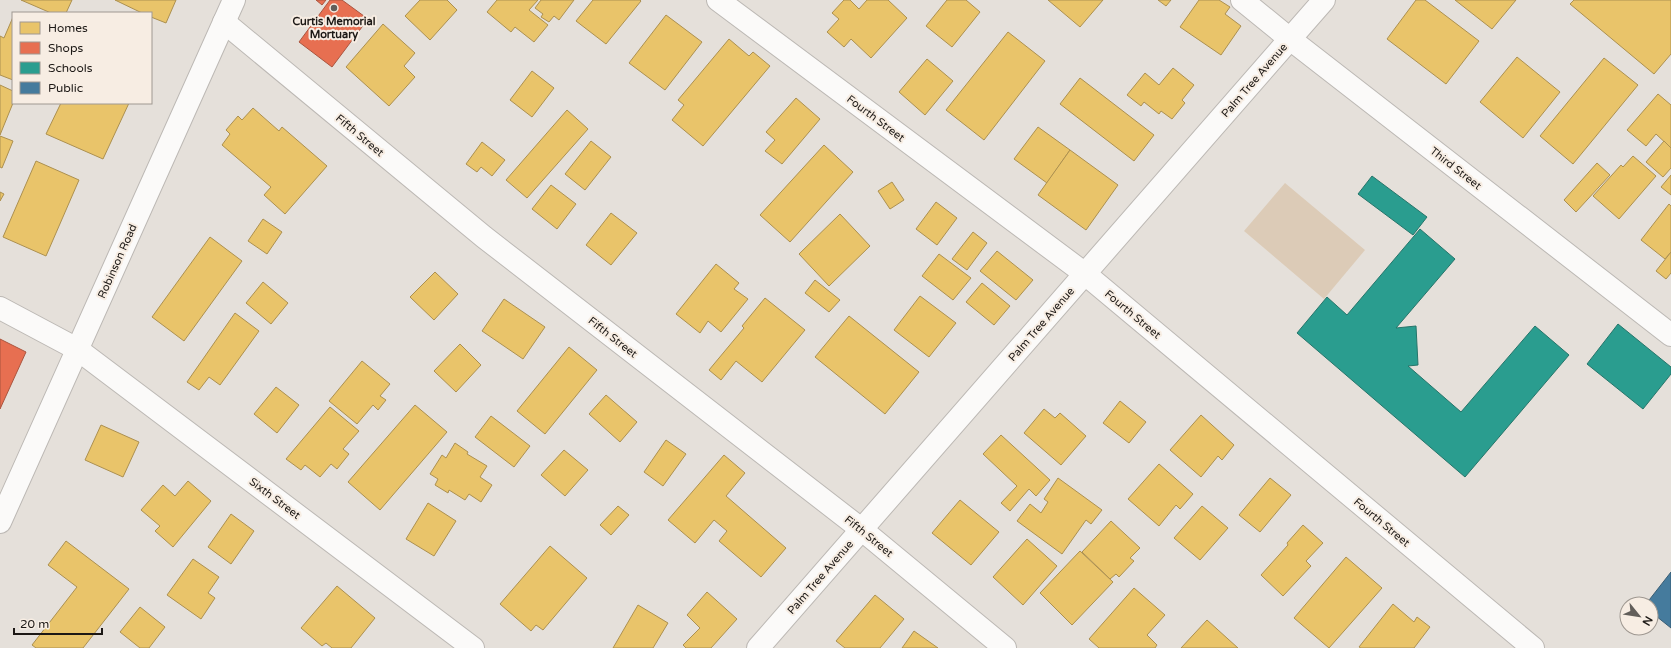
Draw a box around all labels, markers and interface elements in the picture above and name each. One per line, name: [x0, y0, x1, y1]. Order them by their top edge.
marker: Curtis Memorial Mortuary: [329, 3, 339, 13]
legend: [12, 12, 152, 104]
place label: Curtis Memorial Mortuary: [293, 15, 376, 42]
text: Homes: [48, 21, 88, 35]
text: Shops: [48, 41, 83, 55]
street label: Palm Tree Avenue: [1219, 41, 1290, 120]
text: Schools: [48, 61, 93, 75]
text: Public: [48, 81, 83, 95]
street label: Fourth Street: [844, 92, 907, 144]
street label: Fifth Street: [333, 112, 386, 159]
street label: Third Street: [1428, 144, 1484, 192]
street label: Robinson Road: [95, 222, 140, 300]
street label: Palm Tree Avenue: [1006, 285, 1077, 364]
street label: Fourth Street: [1102, 287, 1163, 342]
street label: Fifth Street: [586, 314, 640, 361]
street label: Sixth Street: [247, 475, 303, 522]
street label: Fourth Street: [1351, 495, 1412, 550]
street label: Fifth Street: [842, 513, 896, 560]
street label: Palm Tree Avenue: [785, 538, 856, 617]
north arrow: [1619, 596, 1659, 636]
scale bar: [14, 610, 102, 636]
text: N: [1639, 614, 1655, 628]
text: 20 m: [20, 617, 49, 631]

